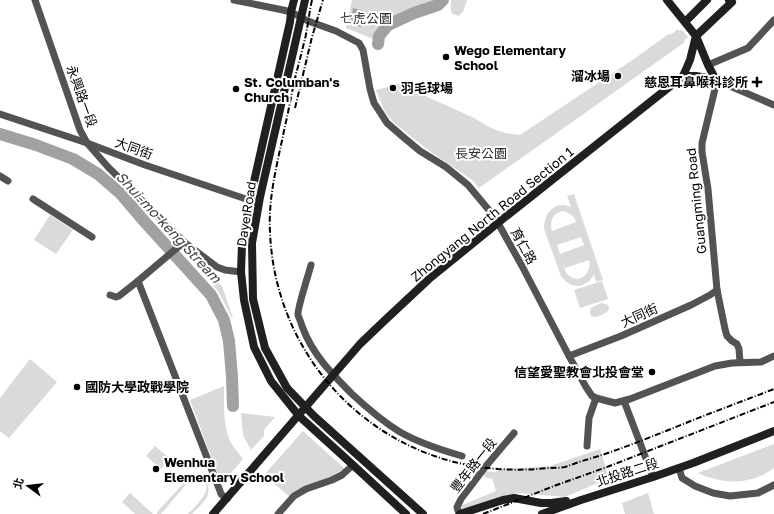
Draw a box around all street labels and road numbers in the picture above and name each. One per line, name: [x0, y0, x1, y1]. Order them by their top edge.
street label: 永興路一段: [63, 63, 101, 129]
street label: 大同街: [113, 134, 155, 162]
street label: Zhongyang North Road Section 1: [407, 143, 577, 285]
street label: Guangming Road: [682, 147, 710, 255]
street label: Daye Road: [233, 180, 259, 248]
street label: 育仁路: [508, 225, 540, 267]
street label: 大同街: [618, 300, 660, 330]
street label: 豐年路一段: [447, 434, 499, 496]
street label: 北投路二段: [594, 454, 660, 490]

